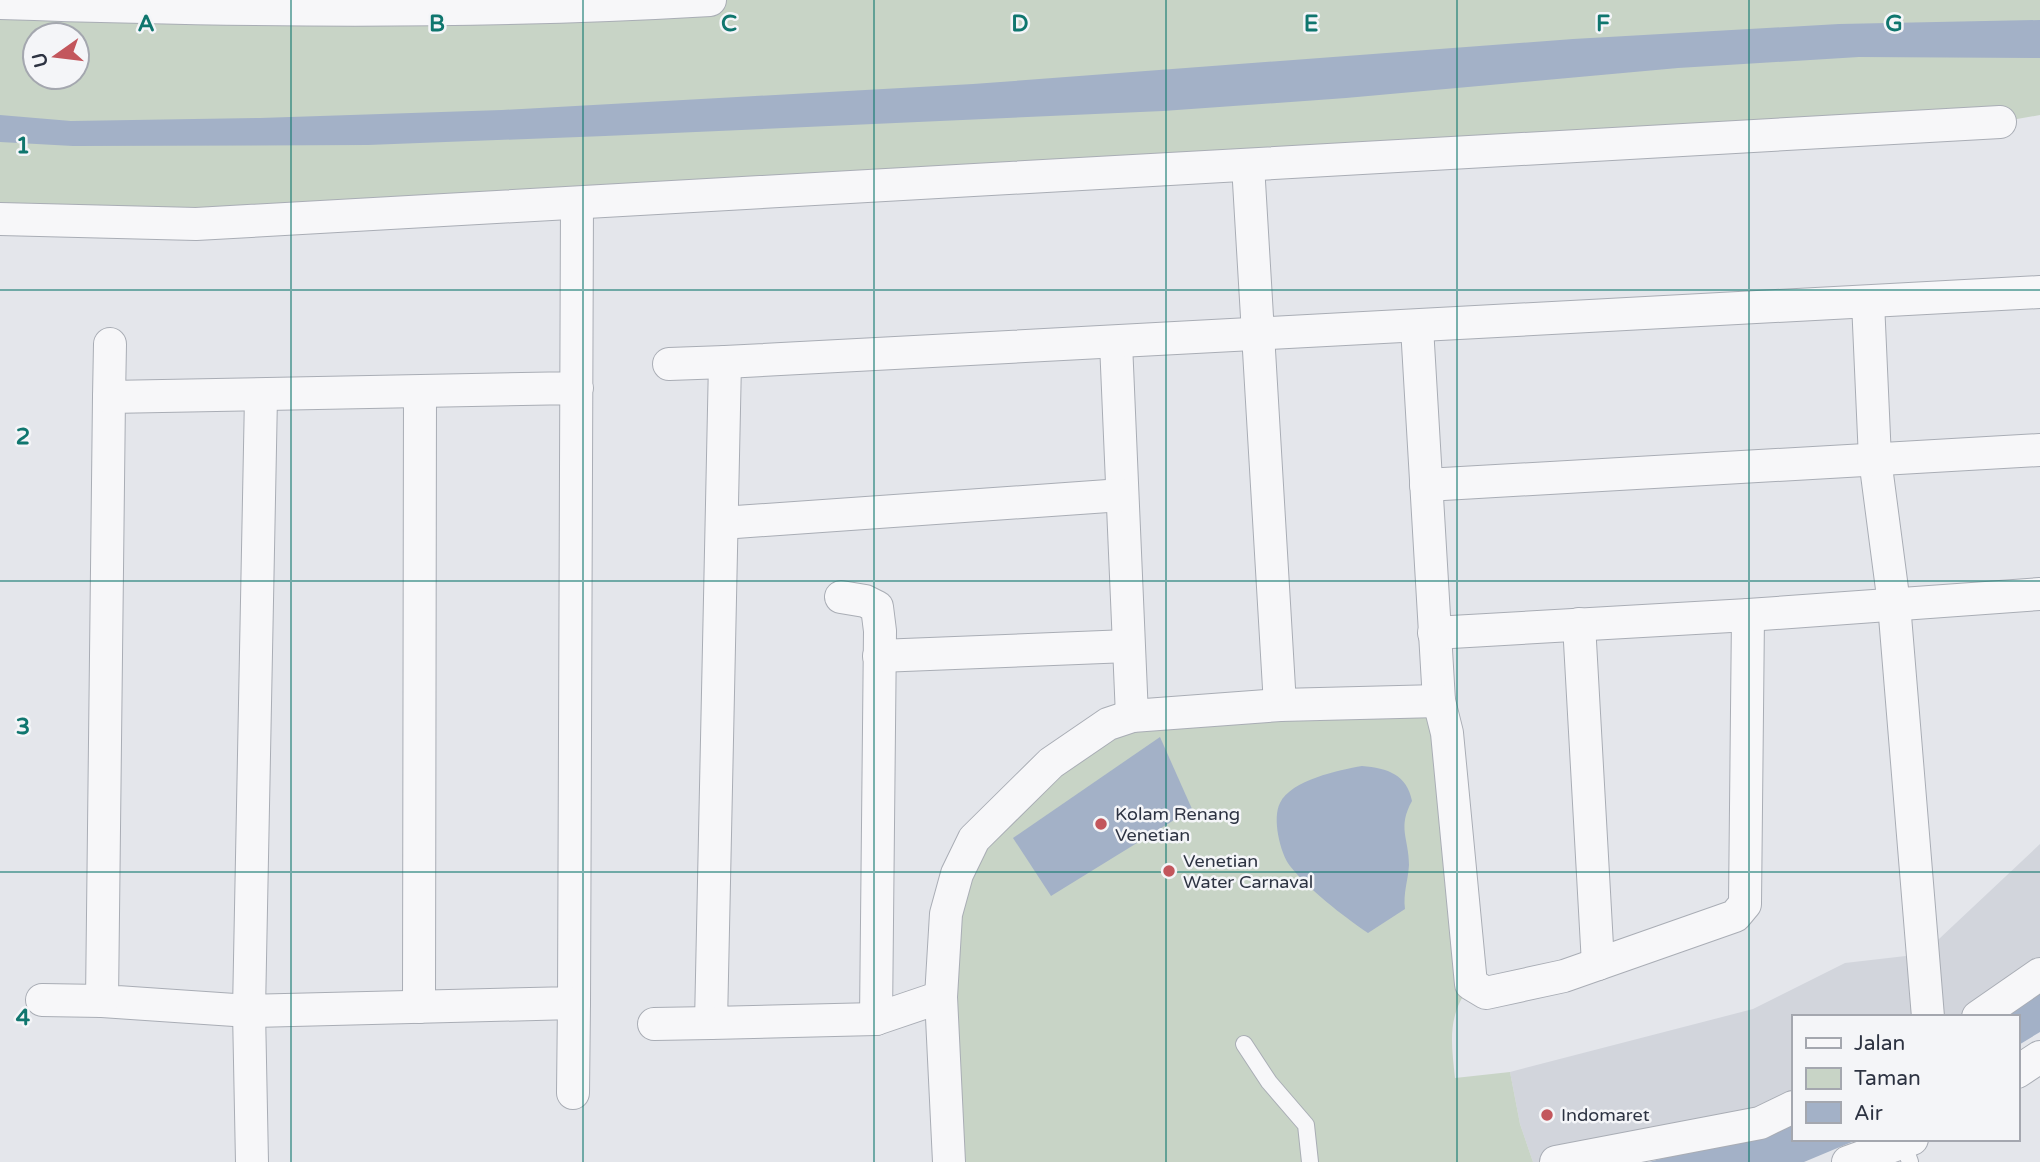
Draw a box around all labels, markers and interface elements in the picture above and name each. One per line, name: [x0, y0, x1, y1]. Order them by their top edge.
text: A: [137, 10, 155, 38]
text: B: [429, 10, 445, 38]
text: C: [721, 10, 737, 38]
text: D: [1011, 10, 1029, 38]
text: E: [1304, 10, 1318, 38]
text: F: [1596, 10, 1610, 38]
text: G: [1885, 10, 1903, 38]
north arrow: [21, 21, 91, 91]
text: U: [28, 50, 53, 70]
text: 1: [16, 132, 30, 160]
text: 2: [16, 423, 30, 451]
text: 3: [16, 713, 30, 741]
place label: Kolam Renang Venetian: [1115, 803, 1240, 846]
marker: Kolam Renang Venetian: [1093, 816, 1109, 832]
place label: Venetian Water Carnaval: [1183, 850, 1313, 893]
marker: Venetian Water Carnaval: [1161, 863, 1177, 879]
text: 4: [16, 1004, 31, 1032]
legend: [1792, 1015, 2019, 1141]
text: Jalan: [1854, 1031, 1905, 1056]
text: Taman: [1854, 1066, 1921, 1091]
text: Air: [1854, 1101, 1883, 1126]
place label: Indomaret: [1561, 1104, 1650, 1126]
marker: Indomaret: [1539, 1107, 1555, 1123]

